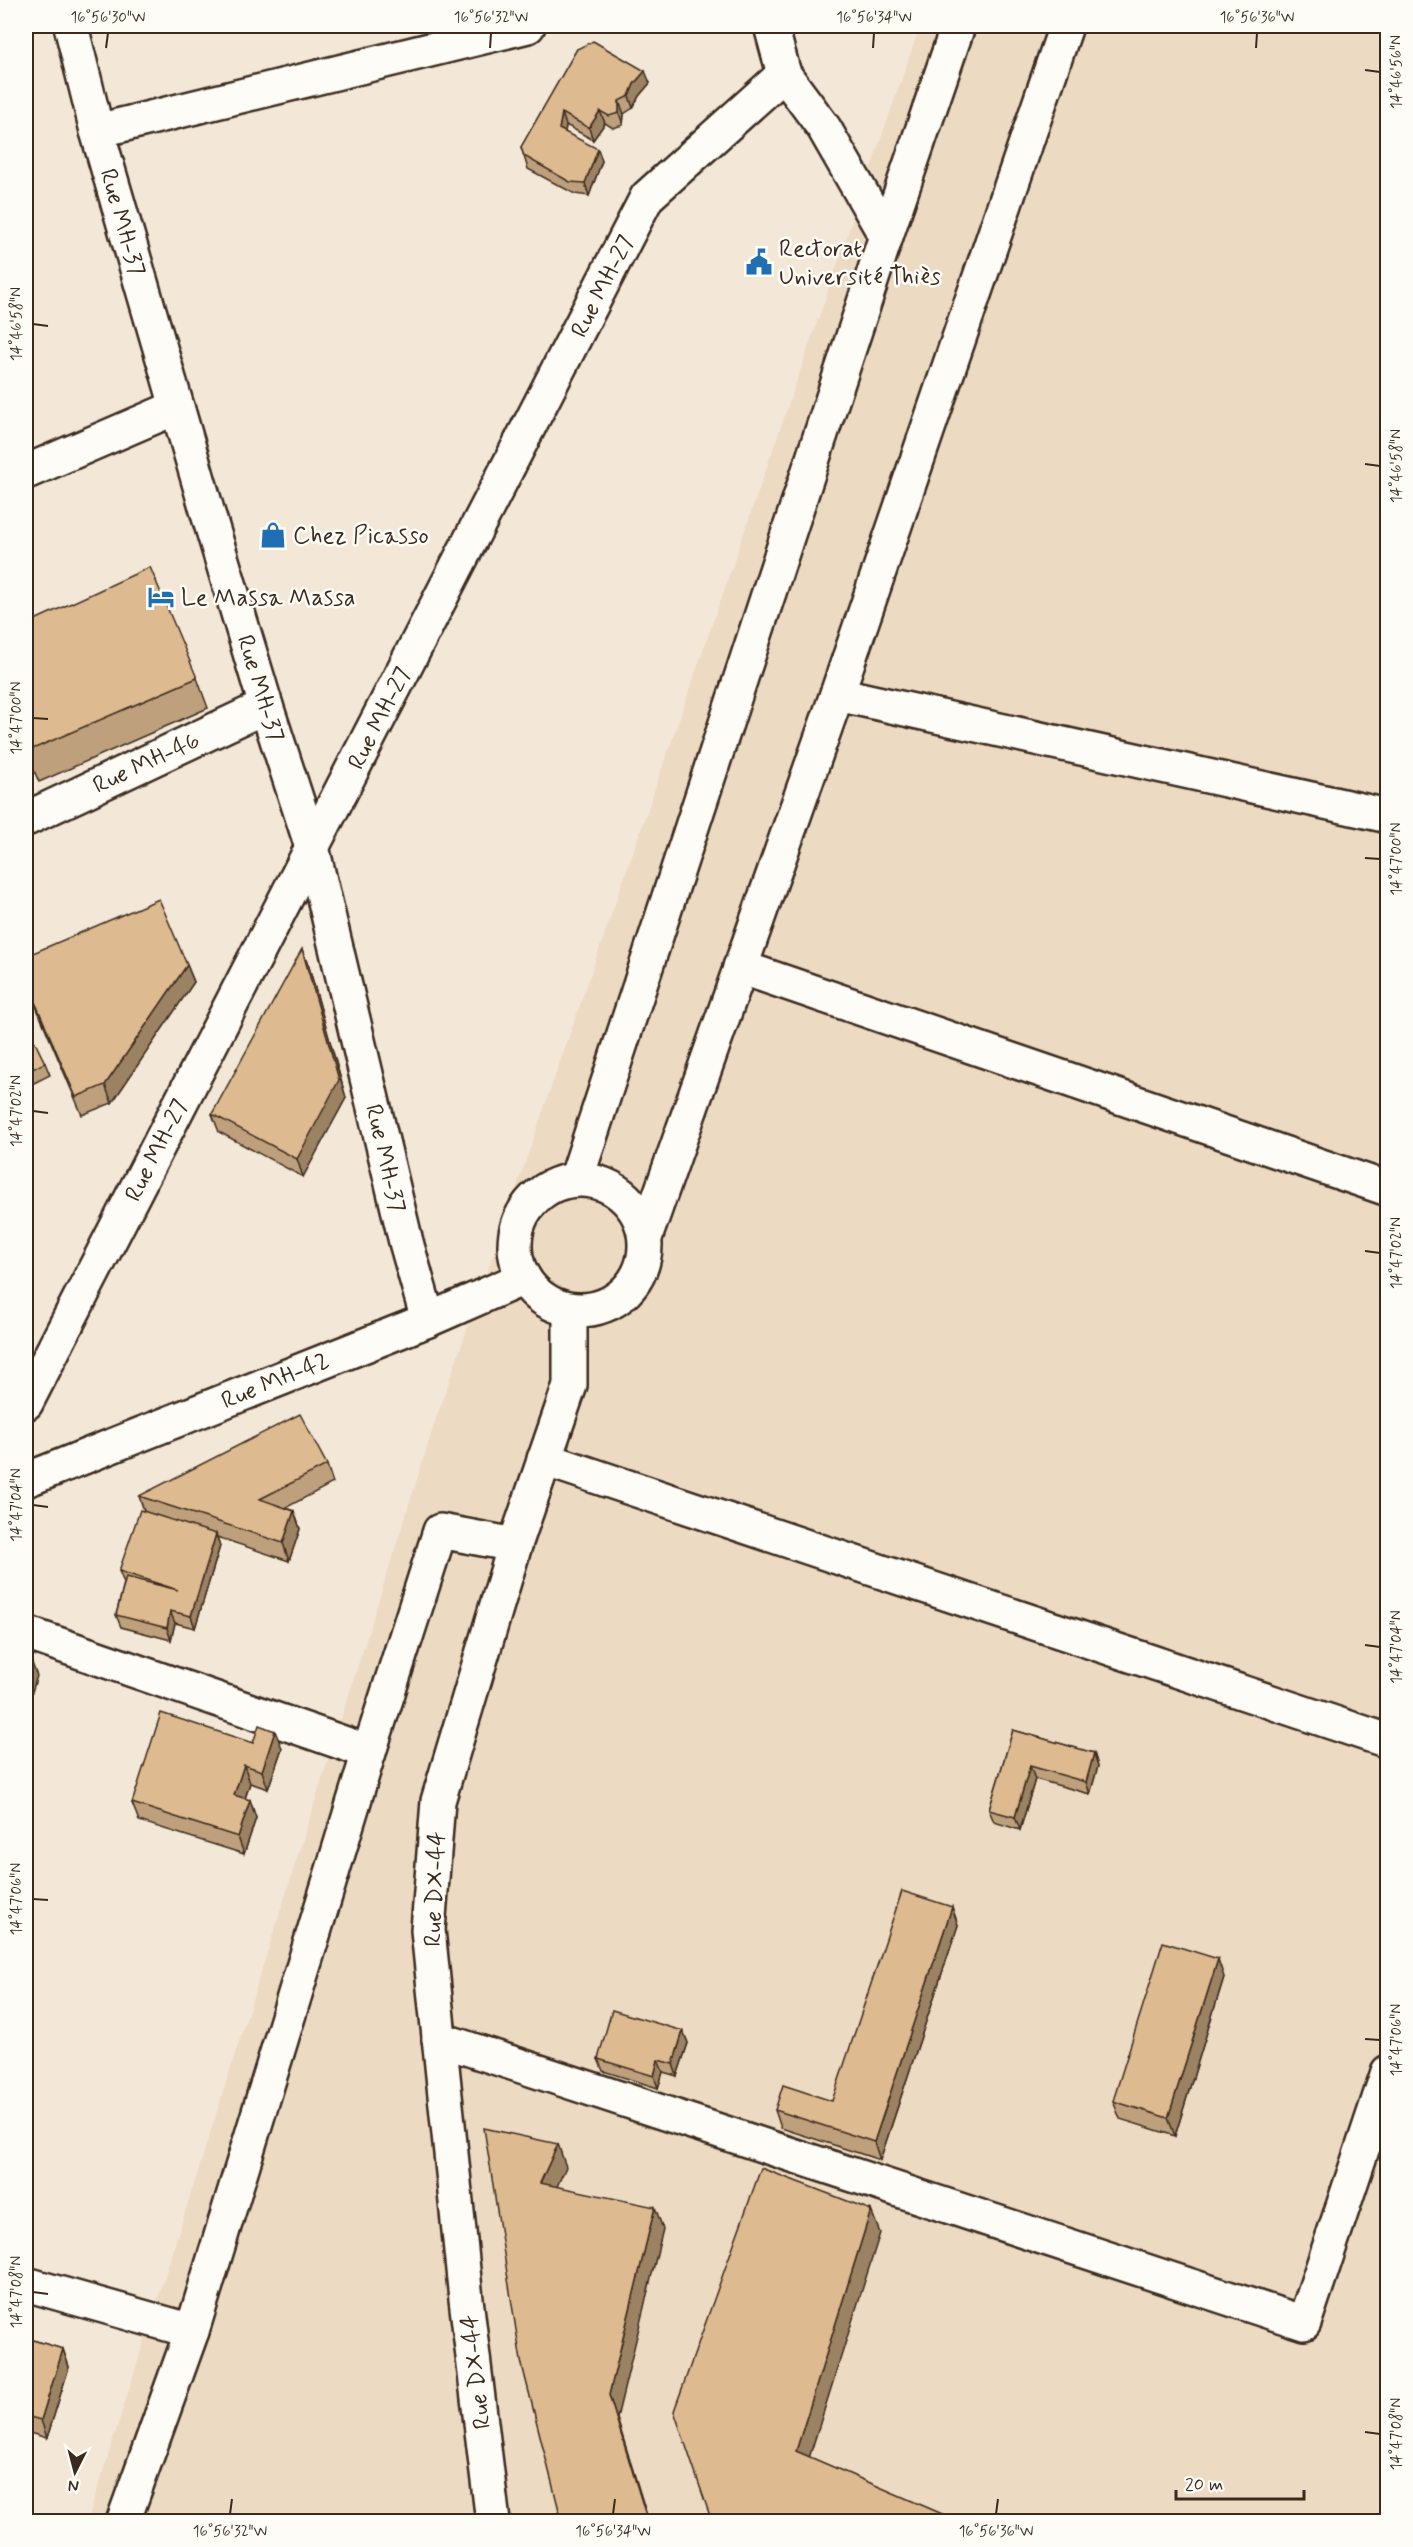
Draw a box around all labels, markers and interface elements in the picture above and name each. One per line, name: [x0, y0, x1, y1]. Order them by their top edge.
text: 16°56'30"W: [71, 8, 145, 28]
text: 16°56'32"W: [454, 8, 528, 28]
text: 16°56'34"W: [836, 8, 912, 28]
text: 16°56'36"W: [1220, 8, 1294, 28]
text: 14°46'56"N: [1387, 35, 1407, 109]
street label: Rue MH-37: [91, 165, 152, 280]
street label: Rue MH-27: [564, 230, 642, 343]
place label: Rectorat Université Thiès: [779, 234, 941, 293]
public building icon: Rectorat Université Thiès: [744, 247, 774, 277]
text: 14°46'58"N: [7, 287, 27, 361]
text: 14°46'58"N: [1387, 429, 1407, 503]
shop icon: Chez Picasso: [258, 520, 288, 550]
place label: Chez Picasso: [293, 521, 429, 552]
hotel icon: Le Massa Massa: [146, 582, 176, 612]
place label: Le Massa Massa: [181, 583, 356, 614]
street label: Rue MH-37: [229, 631, 290, 746]
street label: Rue MH-27: [341, 662, 419, 775]
text: 14°47'00"N: [7, 682, 27, 754]
street label: Rue MH-46: [88, 725, 205, 802]
text: 14°47'00"N: [1387, 823, 1407, 895]
text: 14°47'02"N: [7, 1075, 27, 1147]
street label: Rue MH-27: [118, 1094, 196, 1207]
street label: Rue MH-37: [357, 1101, 412, 1215]
text: 14°47'02"N: [1387, 1217, 1407, 1289]
street label: Rue MH-42: [217, 1346, 334, 1417]
text: 14°47'04"N: [7, 1468, 27, 1542]
text: 14°47'04"N: [1387, 1610, 1407, 1684]
street label: Rue DX-44: [418, 1831, 453, 1947]
text: 14°47'06"N: [7, 1863, 27, 1935]
text: 14°47'06"N: [1387, 2004, 1407, 2076]
text: 14°47'08"N: [7, 2256, 27, 2328]
street label: Rue DX-44: [454, 2313, 499, 2431]
text: 14°47'08"N: [1387, 2398, 1407, 2470]
north arrow: [45, 2442, 105, 2502]
scale bar: [1176, 2463, 1304, 2501]
text: 20 m: [1185, 2473, 1223, 2497]
text: N: [67, 2474, 80, 2496]
text: 16°56'32"W: [193, 2522, 267, 2542]
text: 16°56'34"W: [575, 2522, 651, 2542]
text: 16°56'36"W: [959, 2522, 1033, 2542]

